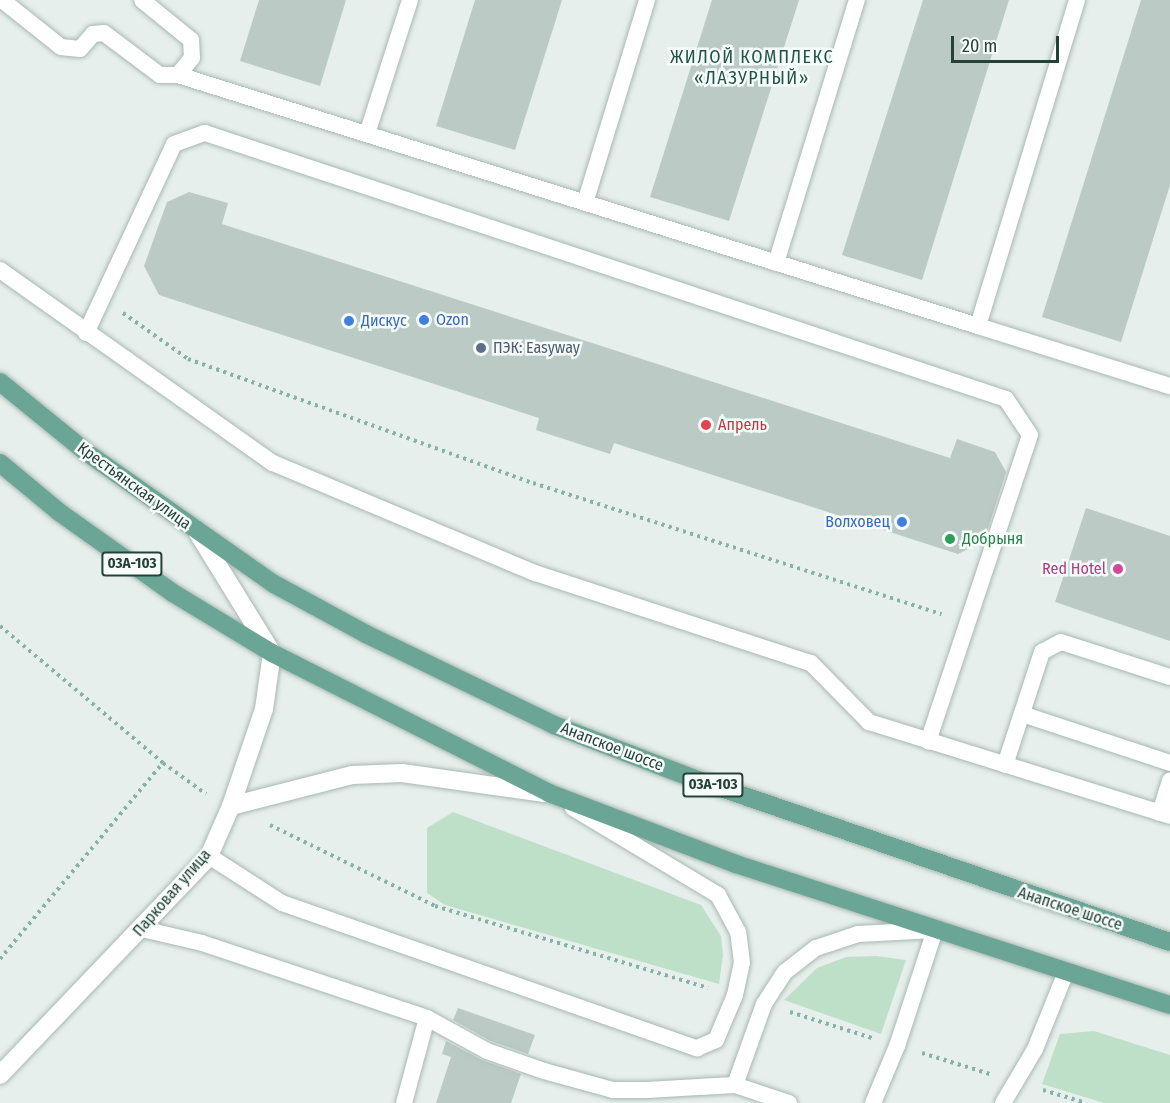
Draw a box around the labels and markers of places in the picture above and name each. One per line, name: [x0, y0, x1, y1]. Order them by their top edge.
place label: Ozon: [436, 310, 469, 330]
place label: Дискус: [361, 311, 407, 331]
marker: Ozon: [417, 313, 431, 327]
marker: Дискус: [342, 314, 356, 328]
place label: ПЭК: Easyway: [493, 338, 580, 358]
marker: ПЭК: Easyway: [474, 341, 488, 355]
place label: Апрель: [718, 415, 767, 435]
marker: Апрель: [699, 418, 713, 432]
place label: Волховец: [825, 512, 890, 532]
marker: Волховец: [895, 515, 909, 529]
place label: Добрыня: [962, 529, 1023, 549]
marker: Добрыня: [943, 532, 957, 546]
place label: Red Hotel: [1042, 559, 1106, 579]
marker: Red Hotel: [1111, 562, 1125, 576]

